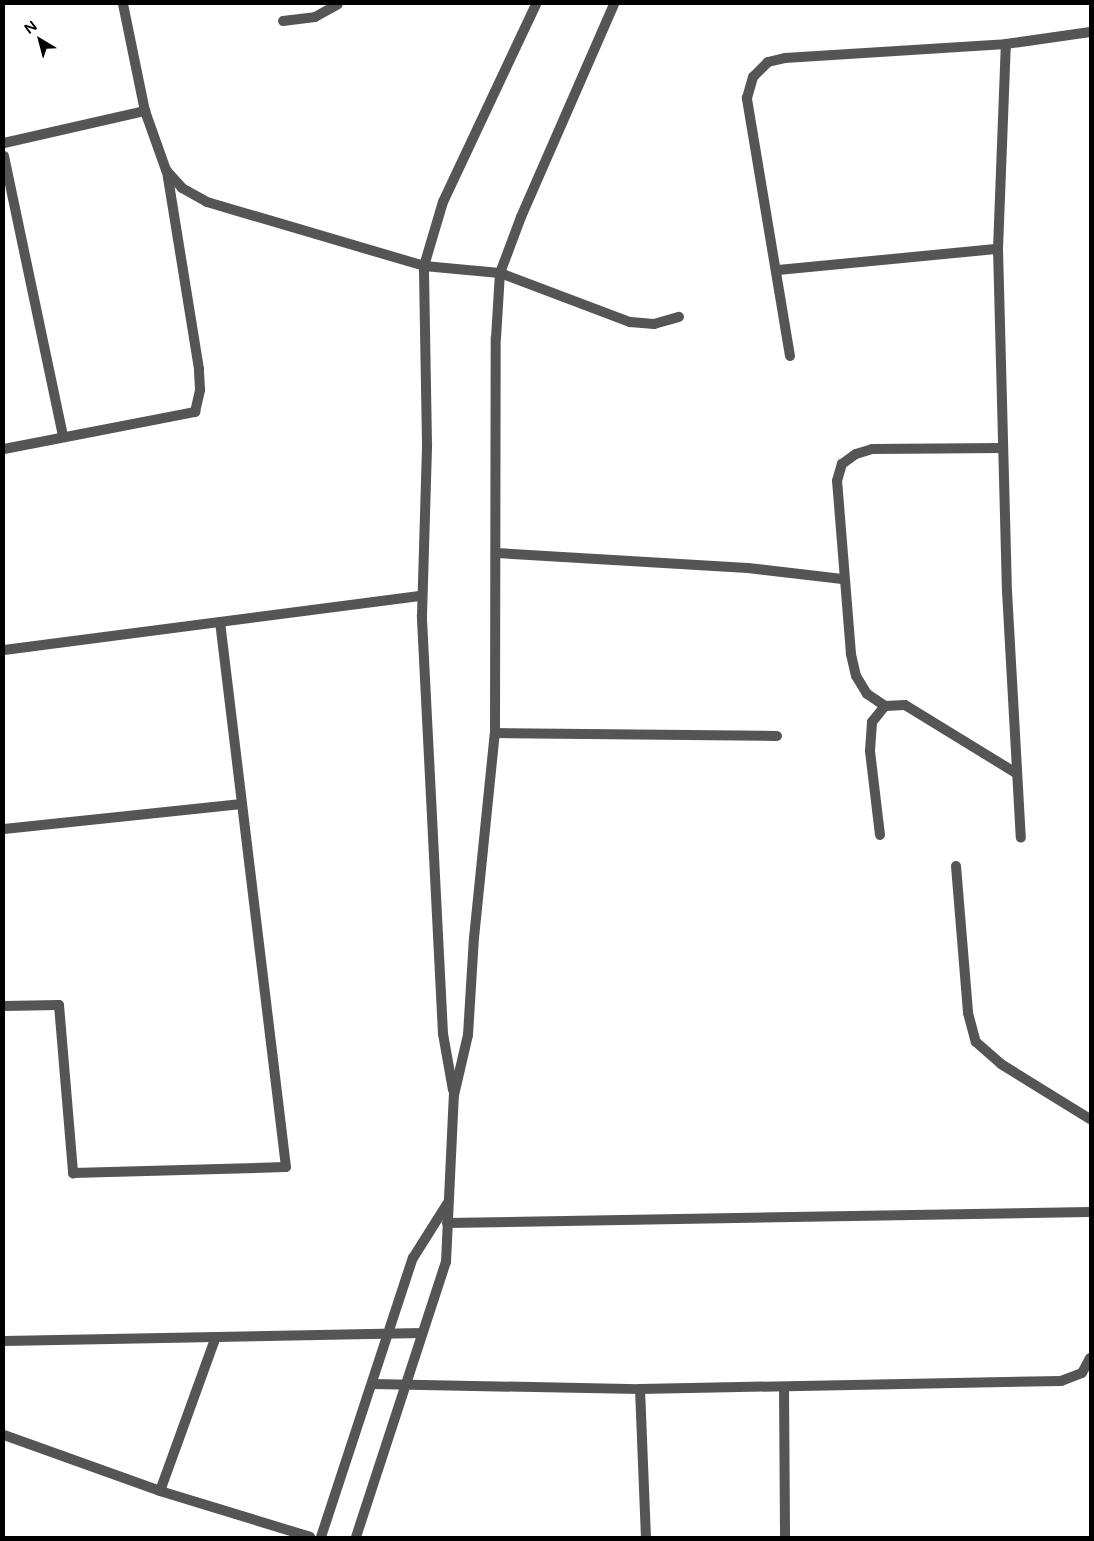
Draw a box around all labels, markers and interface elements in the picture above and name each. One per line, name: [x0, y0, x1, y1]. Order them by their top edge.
north arrow: [15, 15, 65, 65]
text: N: [21, 17, 40, 38]

